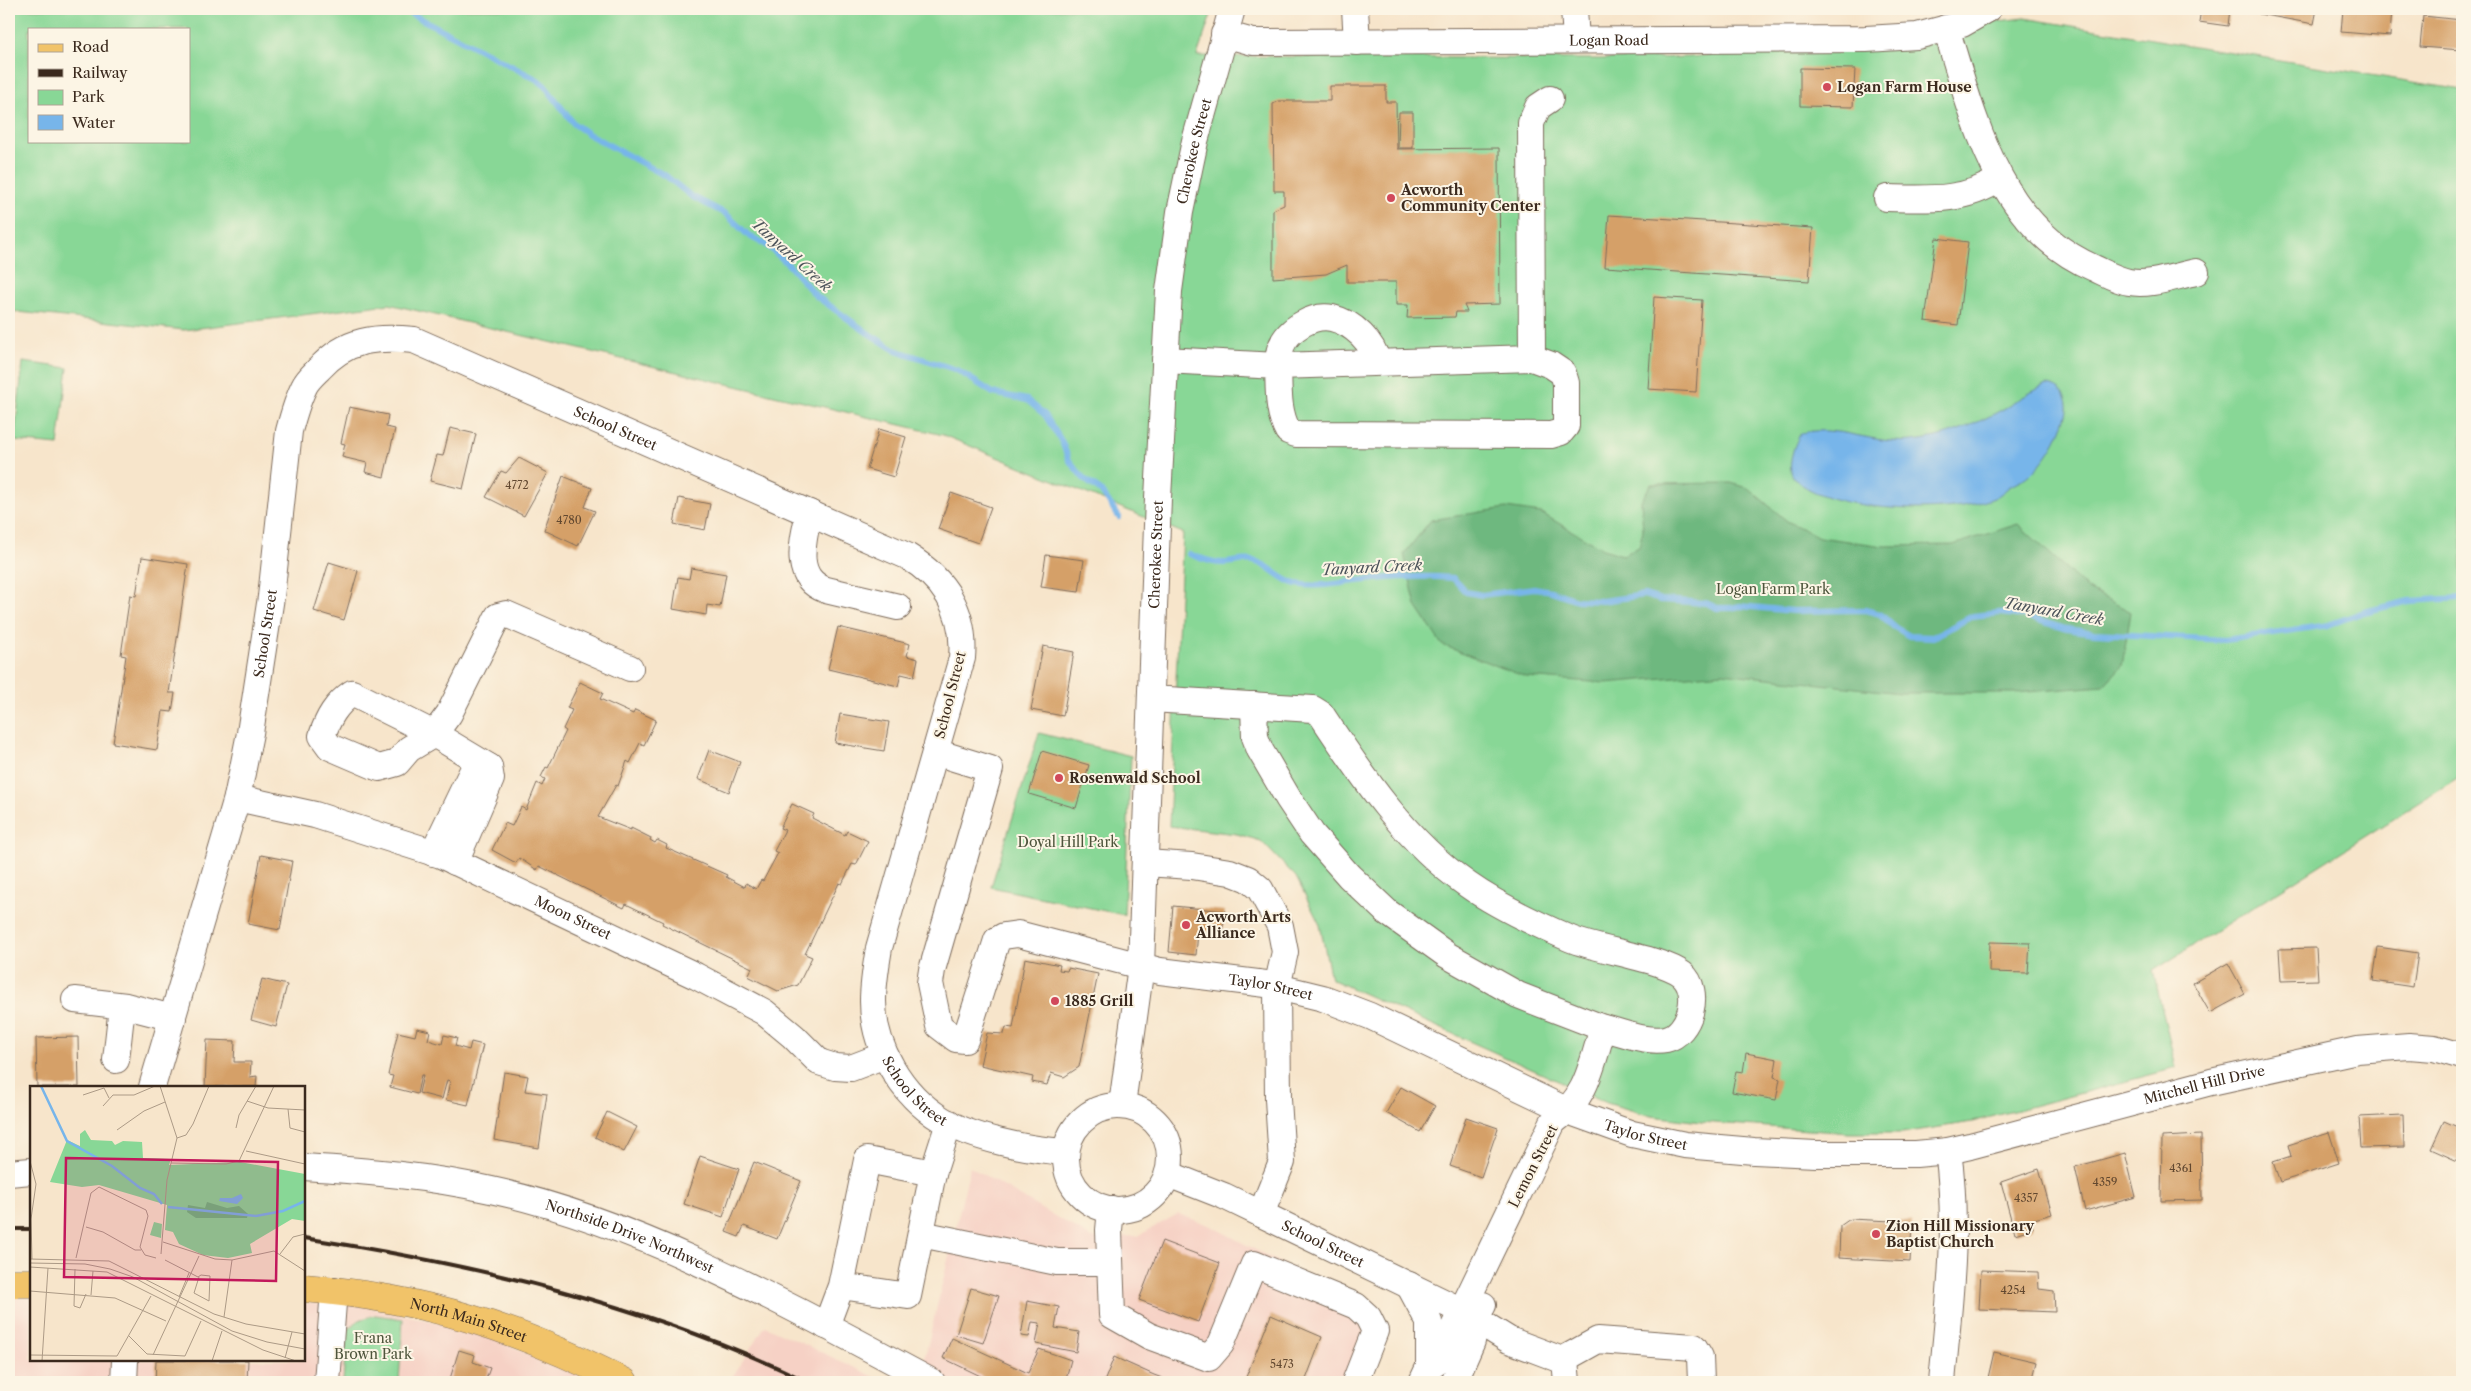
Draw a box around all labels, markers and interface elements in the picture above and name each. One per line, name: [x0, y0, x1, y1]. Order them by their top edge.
legend: [28, 28, 190, 142]
street label: Logan Road: [1569, 31, 1649, 49]
text: Road: [72, 37, 109, 56]
text: Railway: [72, 63, 128, 82]
place label: Logan Farm House: [1837, 78, 1972, 96]
marker: Logan Farm House: [1821, 81, 1833, 93]
text: Park: [72, 87, 106, 106]
street label: Cherokee Street: [1173, 96, 1216, 206]
text: Water: [71, 113, 116, 132]
place label: Acworth Community Center: [1400, 181, 1540, 215]
marker: Acworth Community Center: [1385, 192, 1397, 204]
water label: Tanyard Creek: [748, 214, 836, 296]
street label: School Street: [571, 402, 660, 454]
house number: 4772: [505, 478, 529, 492]
street label: Cherokee Street: [1145, 500, 1167, 609]
house number: 4780: [556, 513, 582, 527]
water label: Tanyard Creek: [1321, 555, 1423, 579]
park label: Logan Farm Park: [1716, 580, 1831, 598]
street label: School Street: [250, 589, 281, 679]
water label: Tanyard Creek: [2003, 593, 2105, 629]
street label: School Street: [930, 649, 970, 740]
place label: Rosenwald School: [1069, 769, 1201, 787]
marker: Rosenwald School: [1053, 772, 1065, 784]
park label: Doyal Hill Park: [1018, 833, 1119, 851]
street label: Moon Street: [531, 892, 614, 944]
place label: Acworth Arts Alliance: [1195, 908, 1291, 942]
marker: Acworth Arts Alliance: [1180, 919, 1192, 931]
street label: Taylor Street: [1227, 970, 1315, 1004]
place label: 1885 Grill: [1065, 992, 1133, 1010]
marker: 1885 Grill: [1049, 995, 1061, 1007]
street label: School Street: [878, 1053, 950, 1130]
street label: Mitchell Hill Drive: [2142, 1061, 2267, 1108]
inset map: [30, 1086, 305, 1361]
street label: Taylor Street: [1601, 1116, 1689, 1154]
street label: Lemon Street: [1504, 1121, 1562, 1211]
house number: 4361: [2169, 1161, 2193, 1175]
house number: 4359: [2093, 1175, 2117, 1189]
house number: 4357: [2014, 1191, 2038, 1205]
street label: Northside Drive Northwest: [543, 1196, 717, 1277]
street label: School Street: [1279, 1216, 1367, 1271]
place label: Zion Hill Missionary Baptist Church: [1886, 1217, 2034, 1251]
marker: Zion Hill Missionary Baptist Church: [1870, 1228, 1882, 1240]
house number: 4254: [2000, 1283, 2026, 1297]
street label: North Main Street: [409, 1294, 529, 1346]
park label: Frana Brown Park: [334, 1329, 413, 1363]
house number: 5473: [1270, 1357, 1294, 1371]

